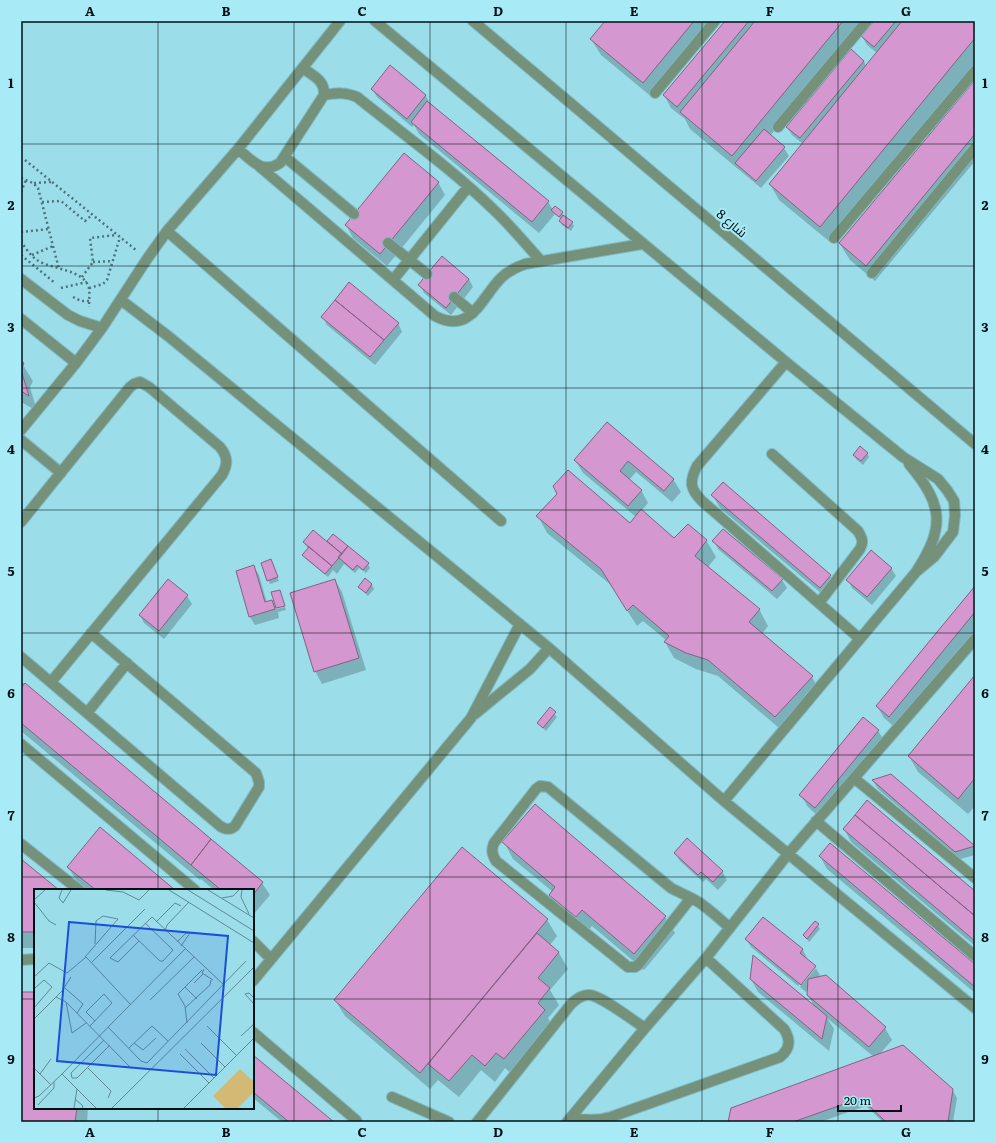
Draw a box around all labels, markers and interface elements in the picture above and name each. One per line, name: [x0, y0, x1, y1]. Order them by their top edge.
text: A: [85, 1, 95, 20]
text: B: [222, 1, 231, 20]
text: C: [357, 1, 367, 20]
text: D: [493, 1, 503, 20]
text: E: [630, 1, 639, 20]
text: F: [766, 1, 774, 20]
text: G: [901, 1, 911, 20]
text: 1: [8, 73, 14, 92]
text: 1: [982, 73, 988, 92]
text: 2: [8, 195, 15, 214]
text: 2: [982, 195, 989, 214]
street label: شارع 8: [713, 204, 752, 241]
text: 3: [7, 317, 15, 336]
text: 3: [981, 317, 989, 336]
text: 4: [7, 439, 15, 458]
text: 4: [981, 439, 989, 458]
text: 5: [7, 561, 15, 580]
text: 5: [981, 561, 989, 580]
text: 6: [7, 683, 15, 702]
text: 6: [981, 683, 989, 702]
text: 7: [7, 805, 15, 824]
text: 7: [981, 805, 989, 824]
inset map: [34, 889, 254, 1109]
text: 8: [7, 927, 15, 946]
text: 8: [981, 927, 989, 946]
text: 9: [7, 1049, 15, 1068]
text: 9: [981, 1049, 989, 1068]
scale bar: [838, 1087, 901, 1113]
text: 20 m: [844, 1091, 871, 1109]
text: A: [85, 1122, 95, 1141]
text: B: [222, 1122, 231, 1141]
text: C: [357, 1122, 367, 1141]
text: D: [493, 1122, 503, 1141]
text: E: [630, 1122, 639, 1141]
text: F: [766, 1122, 774, 1141]
text: G: [901, 1122, 911, 1141]

